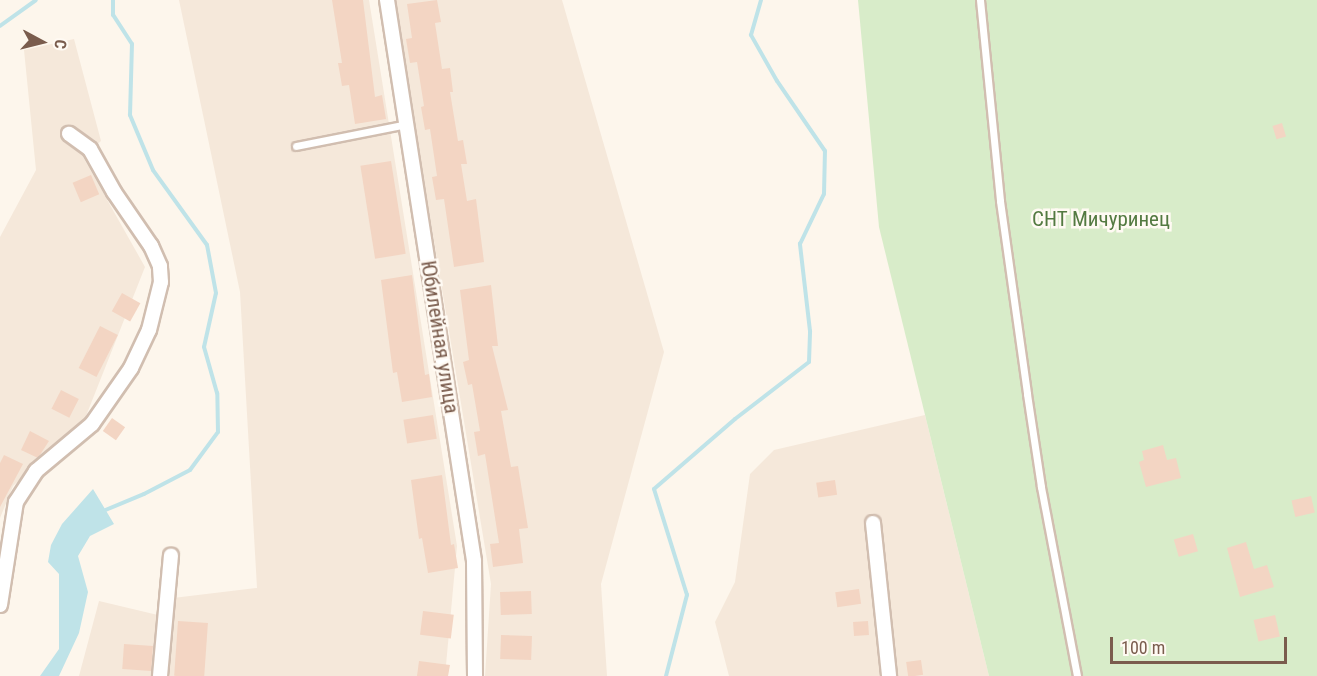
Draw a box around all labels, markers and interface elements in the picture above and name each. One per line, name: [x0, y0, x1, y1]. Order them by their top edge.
north arrow: [12, 12, 72, 72]
text: С: [50, 39, 70, 50]
park label: СНТ Мичуринец: [1032, 206, 1170, 232]
street label: Юбилейная улица: [415, 259, 465, 415]
scale bar: [1113, 625, 1290, 663]
text: 100 m: [1121, 637, 1165, 658]

